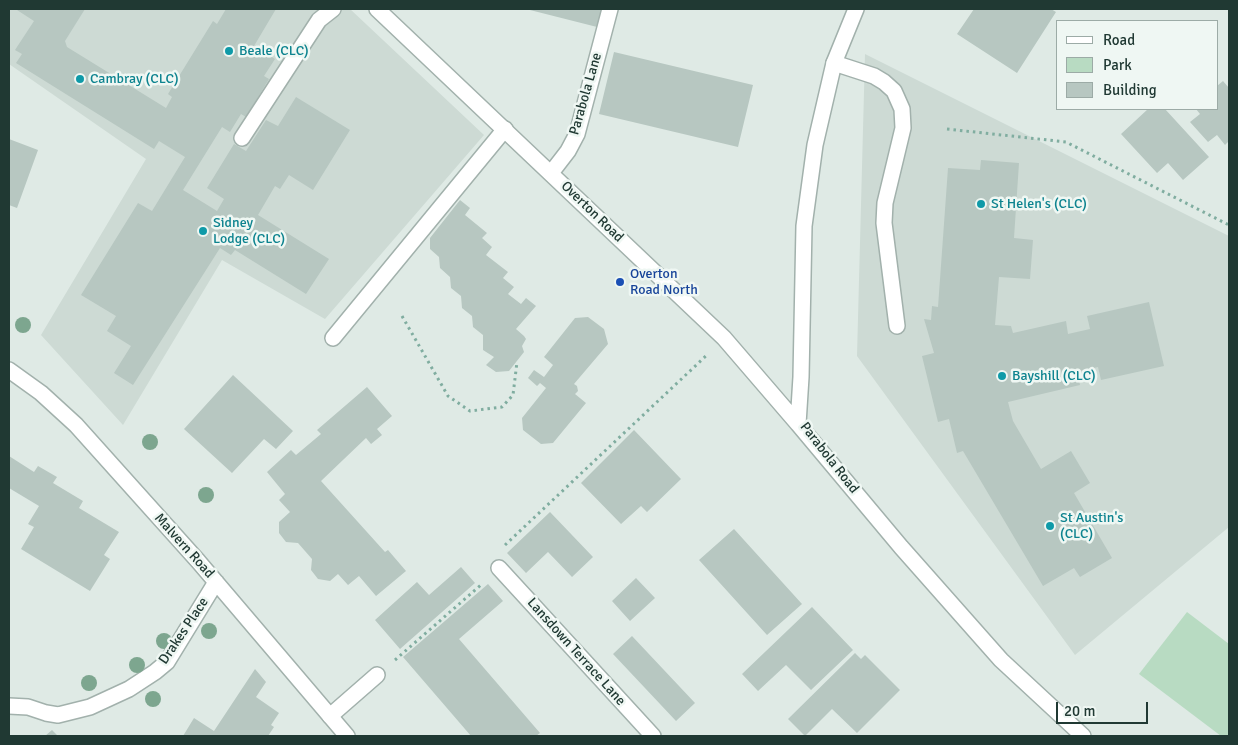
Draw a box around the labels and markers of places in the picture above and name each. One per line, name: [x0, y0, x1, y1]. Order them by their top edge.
place label: Beale (CLC): [239, 43, 309, 59]
marker: Beale (CLC): [223, 45, 235, 57]
place label: Cambray (CLC): [90, 71, 179, 87]
marker: Cambray (CLC): [74, 73, 86, 85]
place label: St Helen's (CLC): [991, 196, 1087, 212]
marker: St Helen's (CLC): [975, 198, 987, 210]
place label: Sidney Lodge (CLC): [213, 215, 285, 248]
marker: Sidney Lodge (CLC): [197, 225, 209, 237]
place label: Overton Road North: [630, 266, 698, 298]
marker: Overton Road North: [614, 276, 626, 288]
place label: Bayshill (CLC): [1012, 368, 1096, 384]
marker: Bayshill (CLC): [996, 370, 1008, 382]
place label: St Austin's (CLC): [1060, 510, 1123, 542]
marker: St Austin's (CLC): [1044, 520, 1056, 532]

